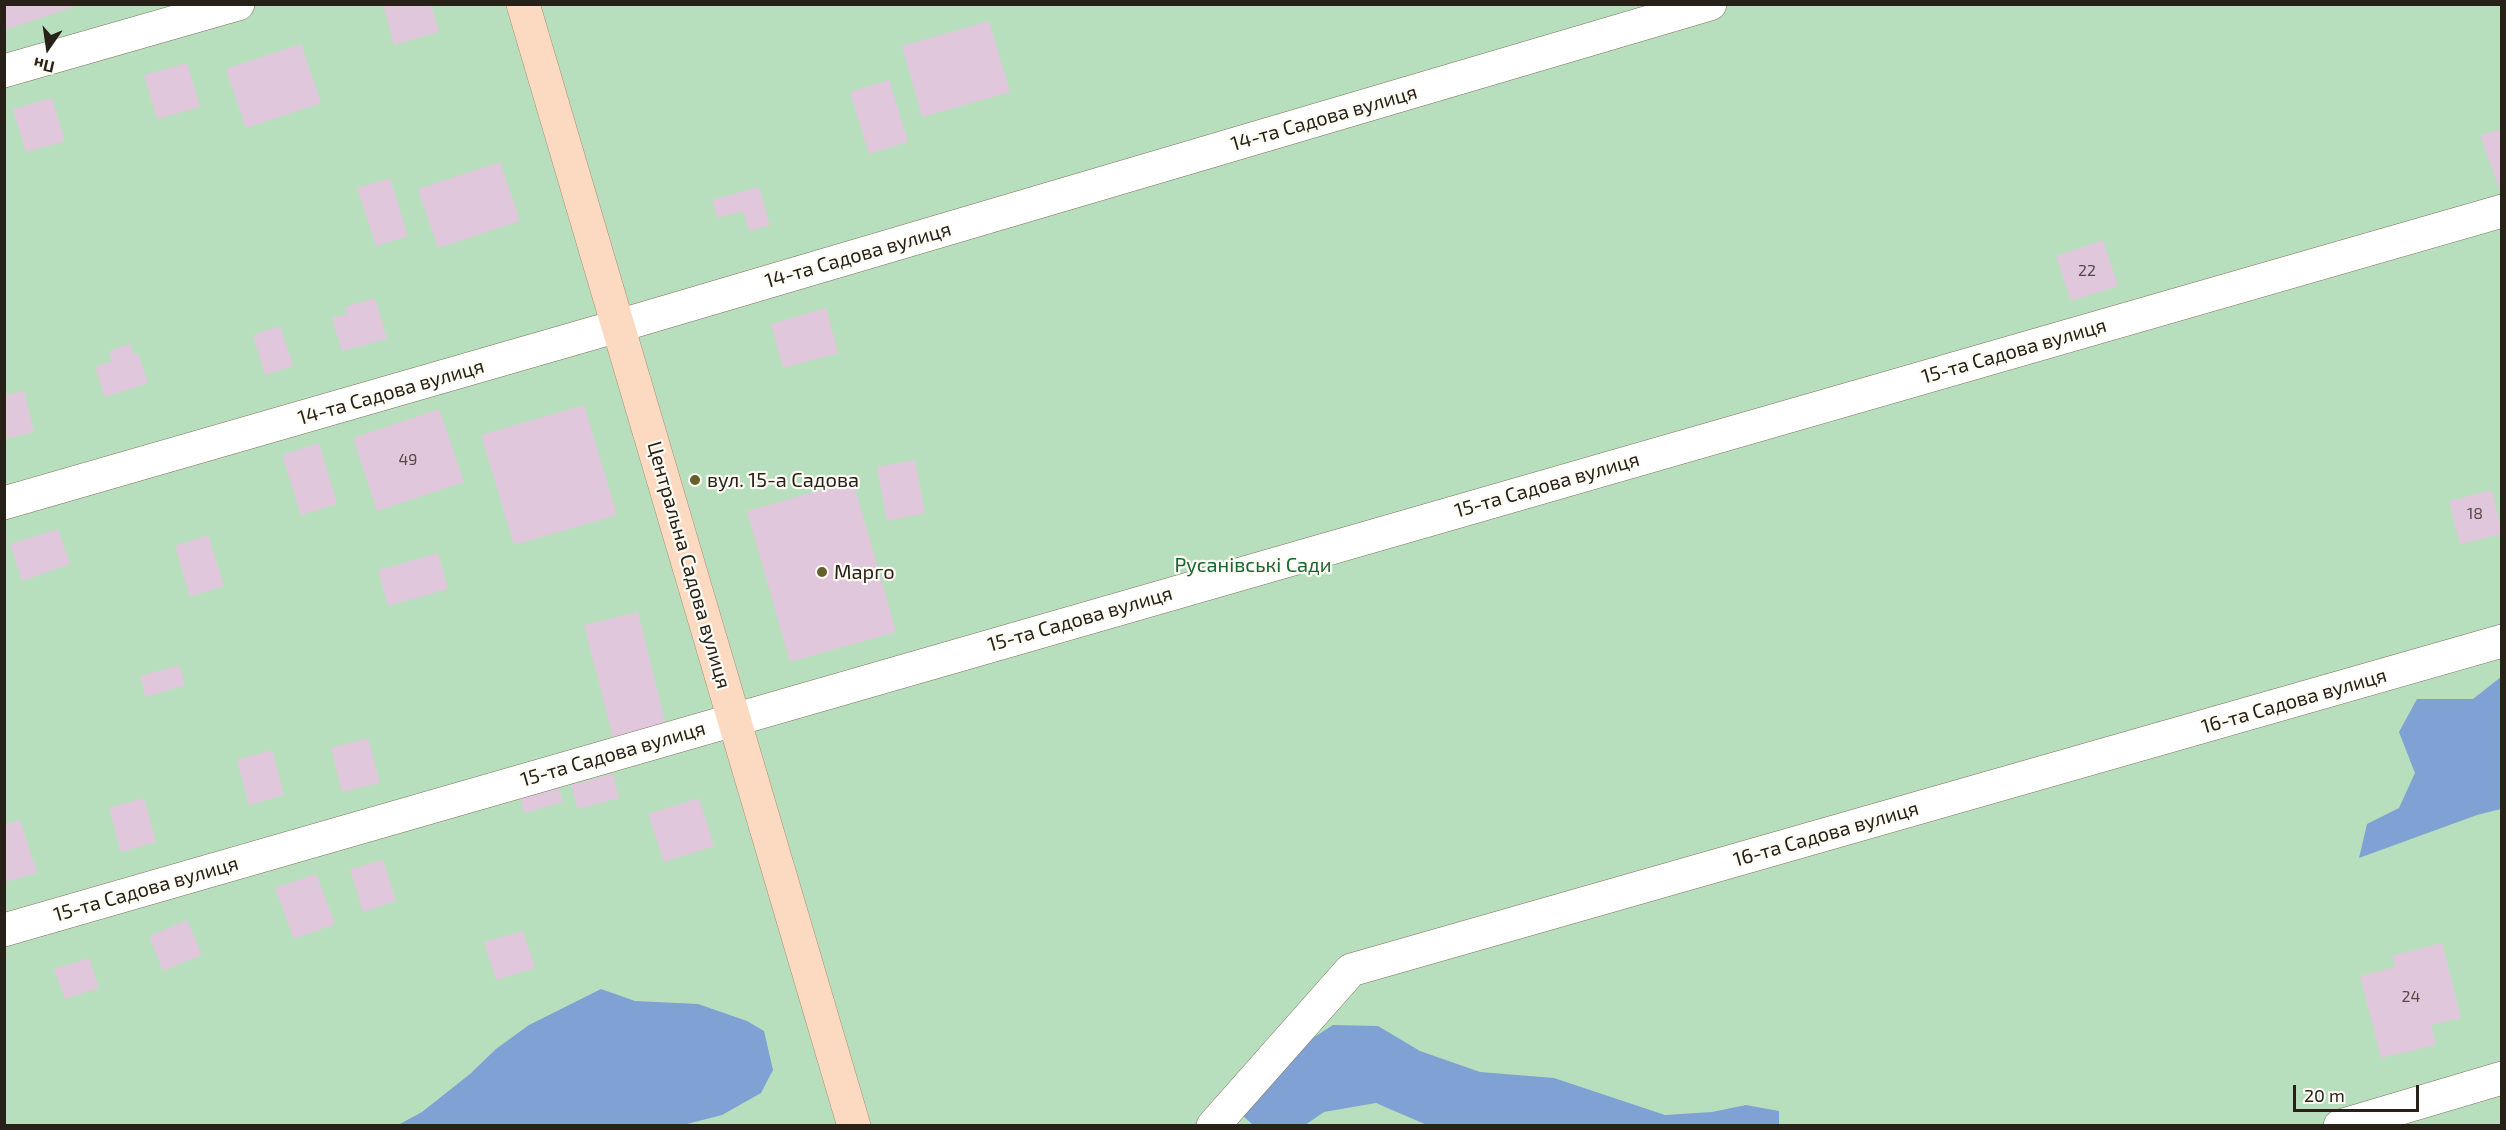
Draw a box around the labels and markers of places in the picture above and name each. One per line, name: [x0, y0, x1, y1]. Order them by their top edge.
place label: вул. 15-а Садова: [707, 468, 859, 492]
marker: вул. 15-а Садова: [688, 473, 702, 487]
place label: Марго: [834, 560, 895, 584]
marker: Марго: [815, 565, 829, 579]

